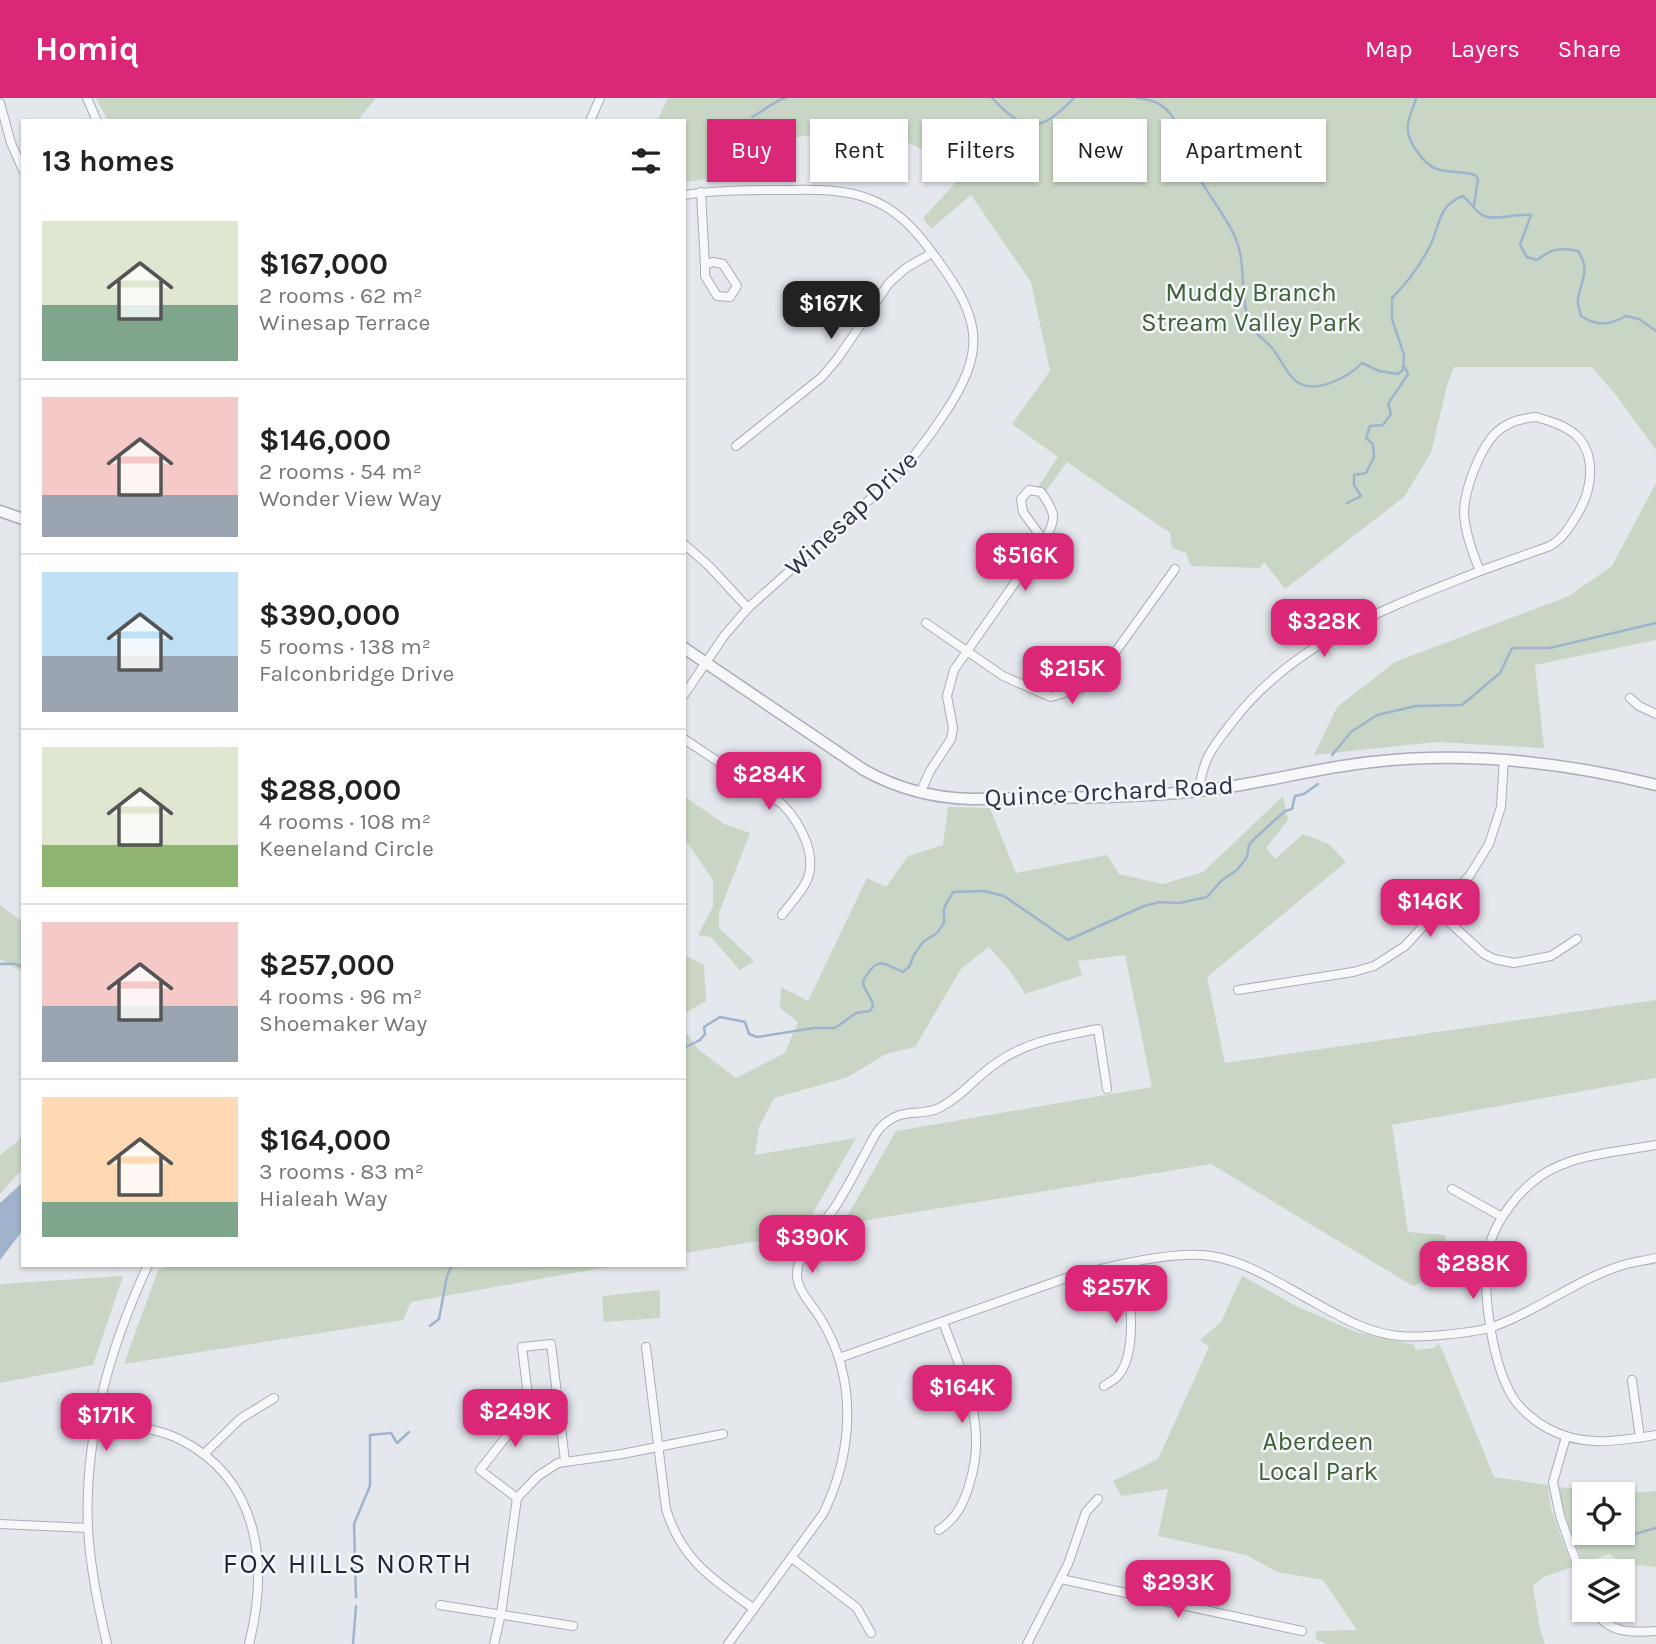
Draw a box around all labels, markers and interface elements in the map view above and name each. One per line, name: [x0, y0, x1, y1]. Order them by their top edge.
text: Homiq: [35, 30, 139, 68]
text: Map: [1365, 35, 1413, 63]
text: Layers: [1451, 35, 1520, 63]
text: Share: [1558, 35, 1621, 63]
chip: Buy: [707, 119, 796, 182]
chip: Rent: [810, 119, 908, 182]
chip: Filters: [922, 119, 1039, 182]
chip: New: [1053, 119, 1147, 182]
chip: Apartment: [1161, 119, 1326, 182]
icon: filters: [627, 142, 665, 180]
text: 13 homes: [42, 143, 175, 179]
text: $167,000: [259, 246, 388, 282]
icon: home: [98, 249, 182, 333]
park label: Muddy Branch Stream Valley Park: [1141, 277, 1361, 338]
text: 2 rooms · 62 m²: [259, 282, 423, 309]
pin: $167K: [782, 282, 880, 341]
text: $167K: [799, 290, 863, 317]
text: Winesap Terrace: [259, 309, 430, 336]
text: $146,000: [259, 422, 391, 458]
icon: home: [98, 425, 182, 509]
street label: Winesap Drive: [779, 444, 924, 583]
text: 2 rooms · 54 m²: [259, 458, 422, 485]
text: Wonder View Way: [259, 485, 441, 512]
pin: $516K: [976, 533, 1074, 593]
text: $516K: [992, 542, 1058, 569]
text: $390,000: [259, 597, 400, 633]
icon: home: [98, 600, 182, 684]
pin: $328K: [1275, 600, 1373, 659]
text: $328K: [1287, 608, 1361, 635]
text: 5 rooms · 138 m²: [259, 633, 431, 660]
pin: $215K: [1023, 646, 1121, 706]
text: $215K: [1039, 655, 1105, 682]
text: Falconbridge Drive: [259, 660, 454, 687]
pin: $284K: [720, 752, 818, 812]
text: $284K: [732, 761, 806, 788]
street label: Quince Orchard Road: [984, 769, 1234, 814]
text: $288,000: [259, 772, 401, 808]
icon: home: [98, 775, 182, 859]
text: 4 rooms · 108 m²: [259, 808, 431, 835]
text: Keeneland Circle: [259, 835, 434, 862]
pin: $146K: [1381, 880, 1479, 939]
text: $146K: [1397, 888, 1463, 915]
text: $257,000: [259, 947, 395, 983]
icon: home: [98, 950, 182, 1034]
text: 4 rooms · 96 m²: [259, 983, 422, 1010]
text: Shoemaker Way: [259, 1010, 427, 1037]
text: $164,000: [259, 1122, 391, 1158]
icon: home: [98, 1125, 182, 1209]
text: 3 rooms · 83 m²: [259, 1158, 424, 1185]
text: Hialeah Way: [259, 1185, 387, 1212]
pin: $390K: [763, 1216, 861, 1275]
text: $390K: [775, 1224, 849, 1251]
pin: $288K: [1424, 1242, 1522, 1301]
text: $288K: [1436, 1250, 1510, 1277]
pin: $257K: [1067, 1266, 1165, 1325]
text: $257K: [1081, 1274, 1151, 1301]
pin: $164K: [913, 1366, 1011, 1425]
text: $164K: [929, 1374, 995, 1401]
pin: $249K: [466, 1390, 564, 1449]
pin: $171K: [57, 1394, 155, 1453]
text: $249K: [479, 1398, 551, 1425]
text: $171K: [77, 1402, 135, 1429]
park label: Aberdeen Local Park: [1258, 1426, 1378, 1487]
map controls: [1572, 1482, 1635, 1622]
button: locate: [1572, 1482, 1635, 1545]
district label: FOX HILLS NORTH: [223, 1547, 473, 1580]
button: layers: [1572, 1559, 1635, 1622]
pin: $293K: [1129, 1560, 1227, 1620]
text: $293K: [1141, 1569, 1215, 1596]

